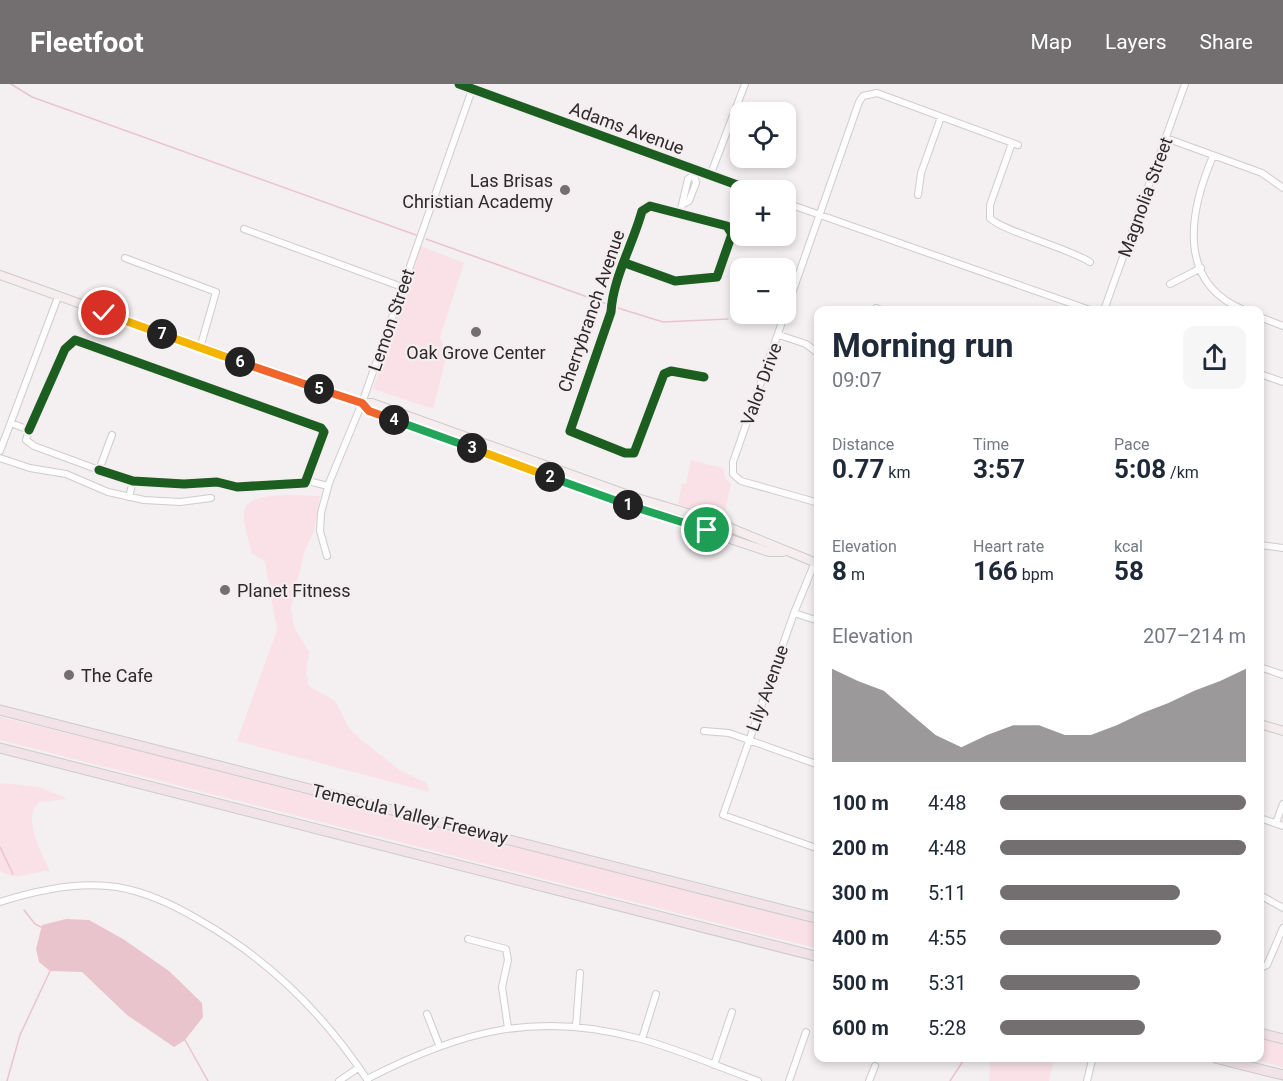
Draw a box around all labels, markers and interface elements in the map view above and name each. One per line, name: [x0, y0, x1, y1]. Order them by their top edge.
text: Fleetfoot: [30, 26, 144, 59]
text: Map: [1030, 30, 1072, 54]
text: Layers: [1105, 30, 1166, 54]
text: Share: [1199, 30, 1253, 54]
street label: Adams Avenue: [567, 98, 687, 158]
map controls: [730, 102, 796, 324]
button: locate: [730, 102, 796, 168]
street label: Magnolia Street: [1114, 134, 1177, 260]
place label: Las Brisas Christian Academy: [402, 170, 553, 212]
button: +: [730, 180, 796, 246]
marker: Las Brisas Christian Academy: [558, 183, 572, 197]
street label: Cherrybranch Avenue: [553, 227, 629, 395]
button: −: [730, 258, 796, 324]
street label: Lemon Street: [364, 266, 418, 374]
pin: [78, 287, 129, 338]
icon: check: [87, 296, 120, 329]
pin: 7: [147, 319, 177, 349]
text: 7: [157, 324, 167, 343]
marker: Oak Grove Center: [469, 325, 483, 339]
text: Morning run: [832, 326, 1013, 365]
button: share: [1183, 326, 1246, 389]
street label: Valor Drive: [736, 340, 786, 428]
place label: Oak Grove Center: [406, 342, 546, 363]
pin: 6: [225, 347, 255, 377]
text: 6: [235, 352, 245, 371]
text: 09:07: [832, 368, 882, 392]
pin: 5: [304, 374, 334, 404]
text: 5: [314, 379, 324, 398]
pin: 4: [379, 405, 409, 435]
text: 4: [389, 410, 399, 429]
pin: 3: [457, 433, 487, 463]
text: Distance: [832, 435, 894, 454]
text: Time: [973, 435, 1009, 454]
text: Pace: [1114, 435, 1150, 454]
text: 3: [467, 438, 477, 457]
text: 0.77: [832, 454, 884, 484]
text: 3:57: [973, 454, 1025, 484]
text: 5:08: [1114, 454, 1166, 484]
pin: 2: [535, 462, 565, 492]
text: km: [884, 463, 910, 482]
text: /km: [1166, 463, 1199, 482]
text: 2: [545, 467, 555, 486]
pin: 1: [613, 490, 643, 520]
text: 1: [623, 495, 633, 514]
pin: [681, 504, 732, 555]
icon: arrive: [690, 513, 723, 546]
text: Elevation: [832, 537, 897, 556]
text: Heart rate: [973, 537, 1044, 556]
text: kcal: [1114, 537, 1143, 556]
text: 8: [832, 556, 847, 586]
text: 166: [973, 556, 1018, 586]
text: 58: [1114, 556, 1144, 586]
text: m: [847, 565, 865, 584]
text: bpm: [1018, 565, 1054, 584]
place label: Planet Fitness: [237, 580, 351, 601]
marker: Planet Fitness: [218, 583, 232, 597]
text: Elevation: [832, 624, 913, 648]
text: 207–214 m: [1143, 624, 1246, 648]
street label: Lily Avenue: [742, 642, 792, 734]
place label: The Cafe: [81, 665, 153, 686]
marker: The Cafe: [62, 668, 76, 682]
street label: Temecula Valley Freeway: [310, 779, 511, 849]
text: 100 m: [832, 791, 889, 815]
text: 4:48: [928, 791, 967, 815]
text: 200 m: [832, 836, 889, 860]
text: 4:48: [928, 836, 967, 860]
text: 300 m: [832, 881, 889, 905]
text: 5:11: [928, 881, 967, 905]
text: 400 m: [832, 926, 889, 950]
text: 4:55: [928, 926, 967, 950]
text: 500 m: [832, 971, 889, 995]
text: 5:31: [928, 971, 967, 995]
text: 600 m: [832, 1016, 889, 1040]
text: 5:28: [928, 1016, 967, 1040]

